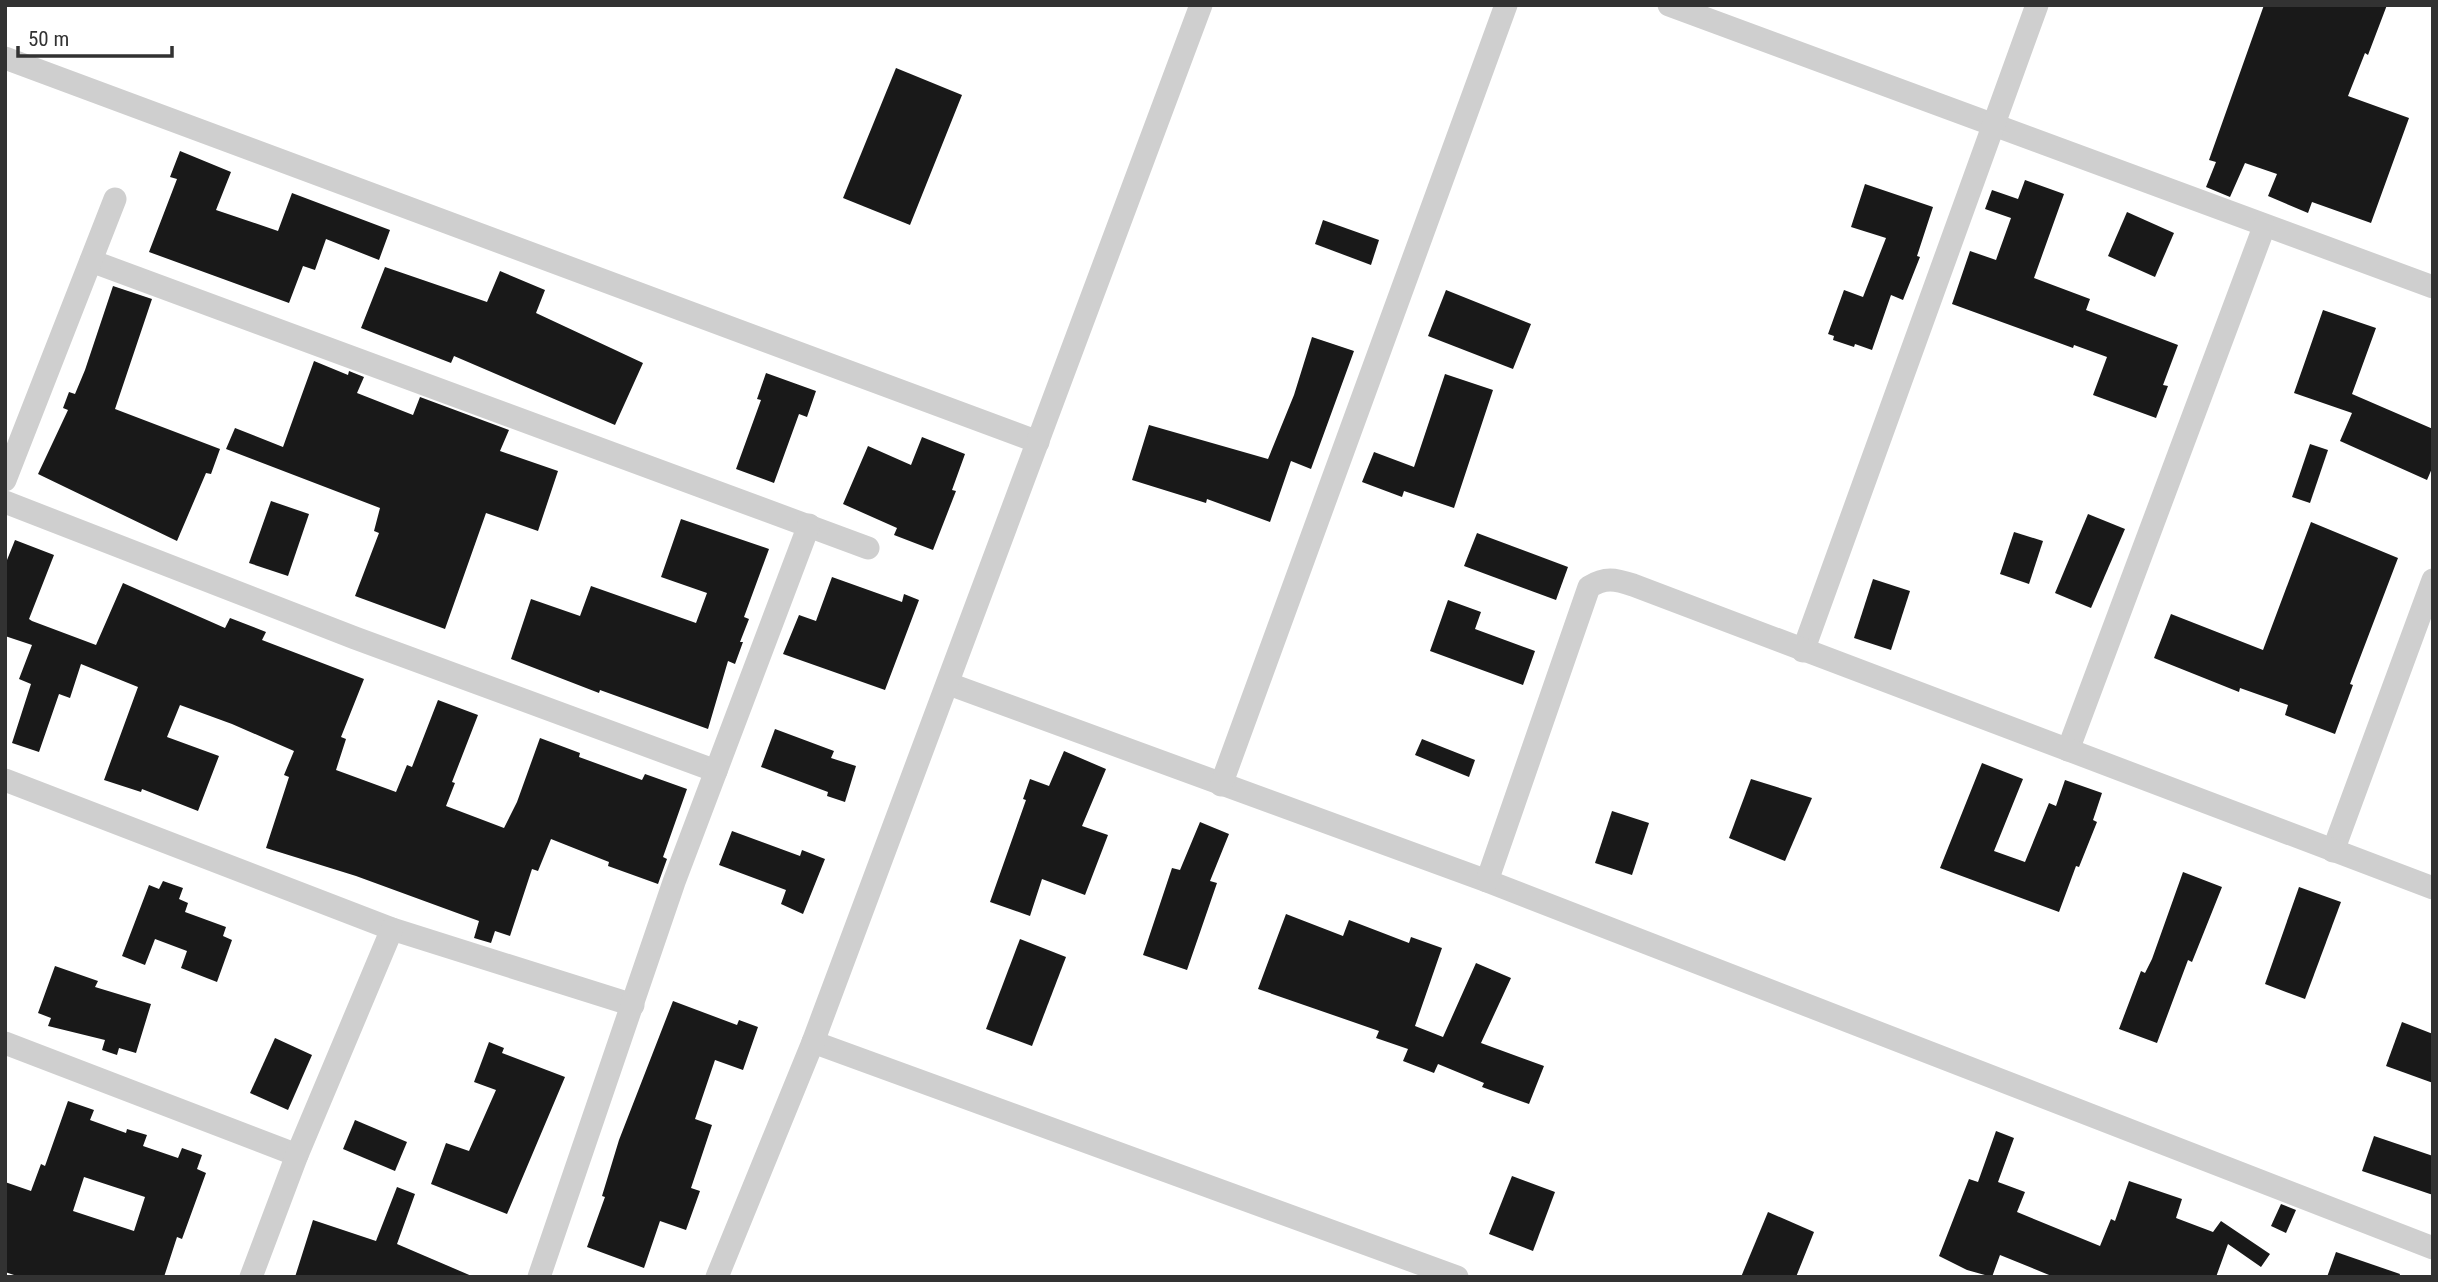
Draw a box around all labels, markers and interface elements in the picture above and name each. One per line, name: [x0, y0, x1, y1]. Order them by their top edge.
scale bar: [18, 14, 172, 58]
text: 50 m: [28, 27, 69, 51]

